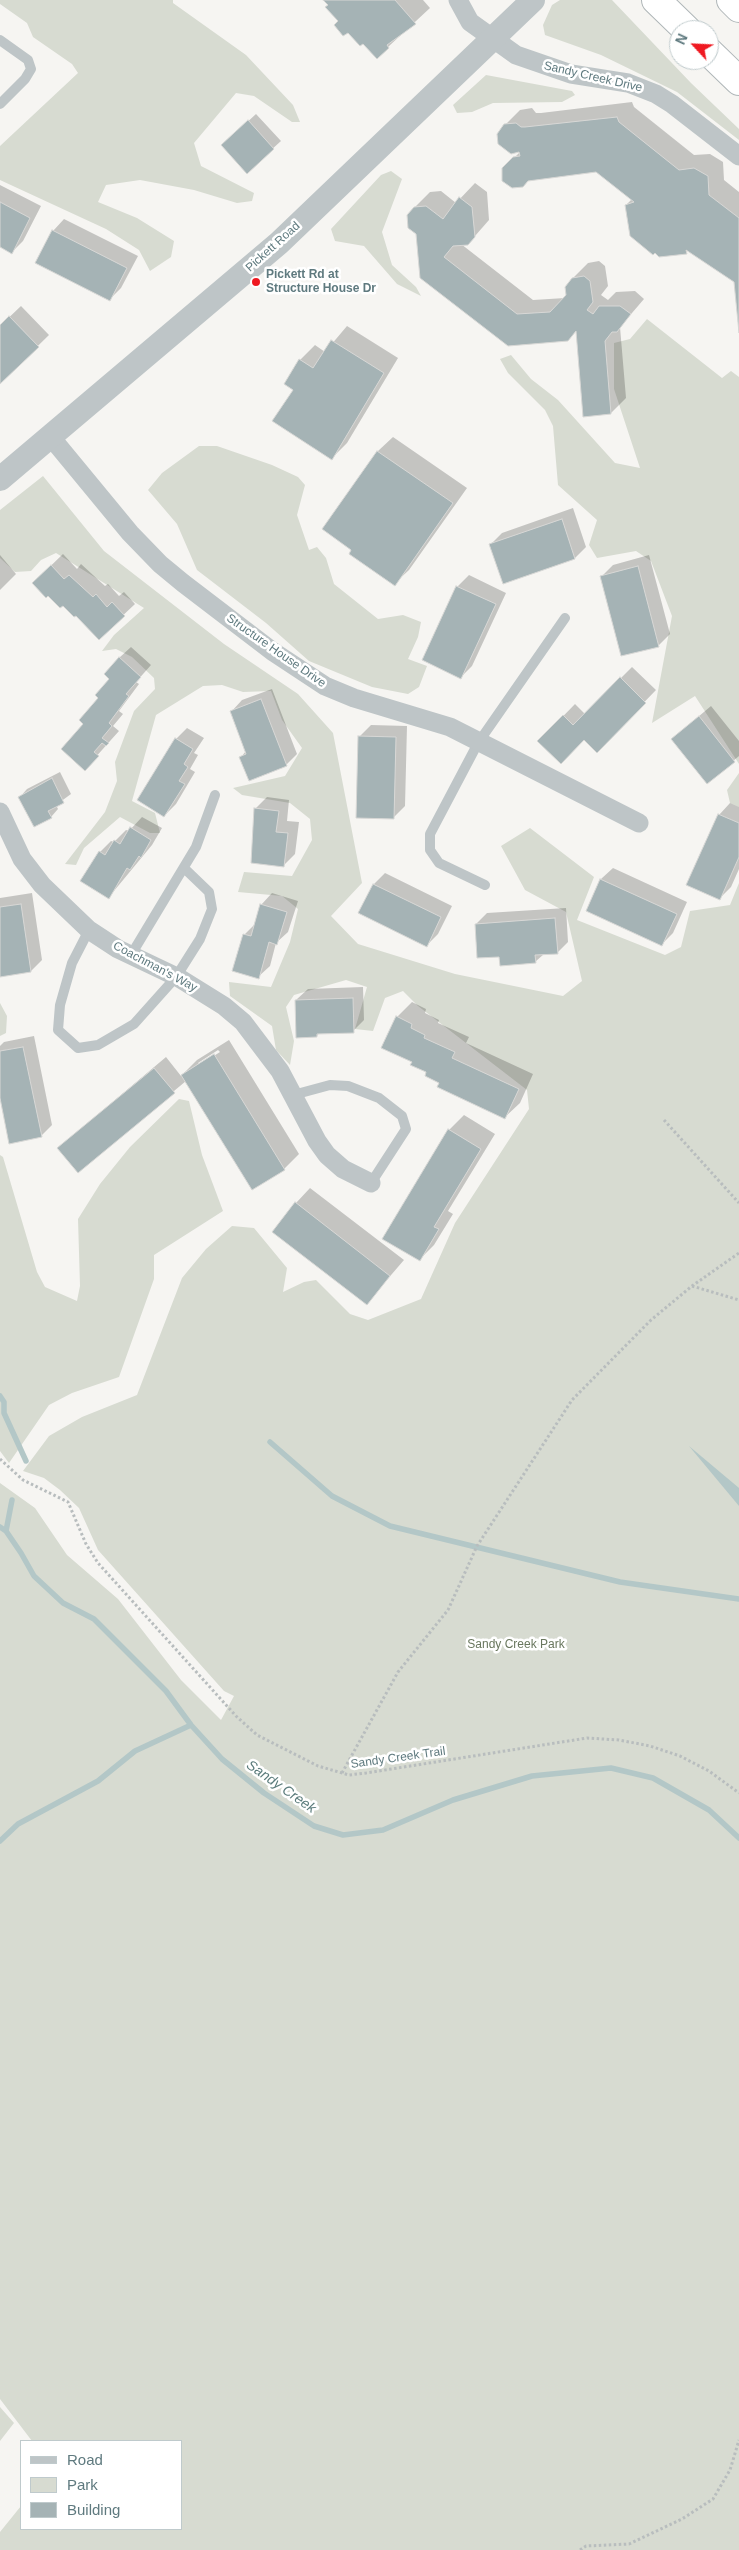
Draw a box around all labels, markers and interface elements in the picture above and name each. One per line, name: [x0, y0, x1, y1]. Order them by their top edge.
north arrow: [669, 20, 719, 70]
text: N: [672, 31, 691, 47]
street label: Sandy Creek Drive: [542, 59, 644, 95]
street label: Pickett Road: [243, 219, 303, 275]
place label: Pickett Rd at Structure House Dr: [266, 268, 376, 296]
marker: Pickett Rd at Structure House Dr: [250, 276, 262, 288]
street label: Structure House Drive: [224, 611, 328, 691]
street label: Coachman's Way: [110, 939, 200, 995]
park label: Sandy Creek Park: [467, 1638, 565, 1652]
street label: Sandy Creek Trail: [350, 1744, 446, 1772]
water label: Sandy Creek: [243, 1757, 319, 1817]
legend: [20, 2440, 182, 2530]
text: Road: [67, 2451, 103, 2468]
text: Park: [67, 2476, 98, 2493]
text: Building: [67, 2501, 120, 2518]

